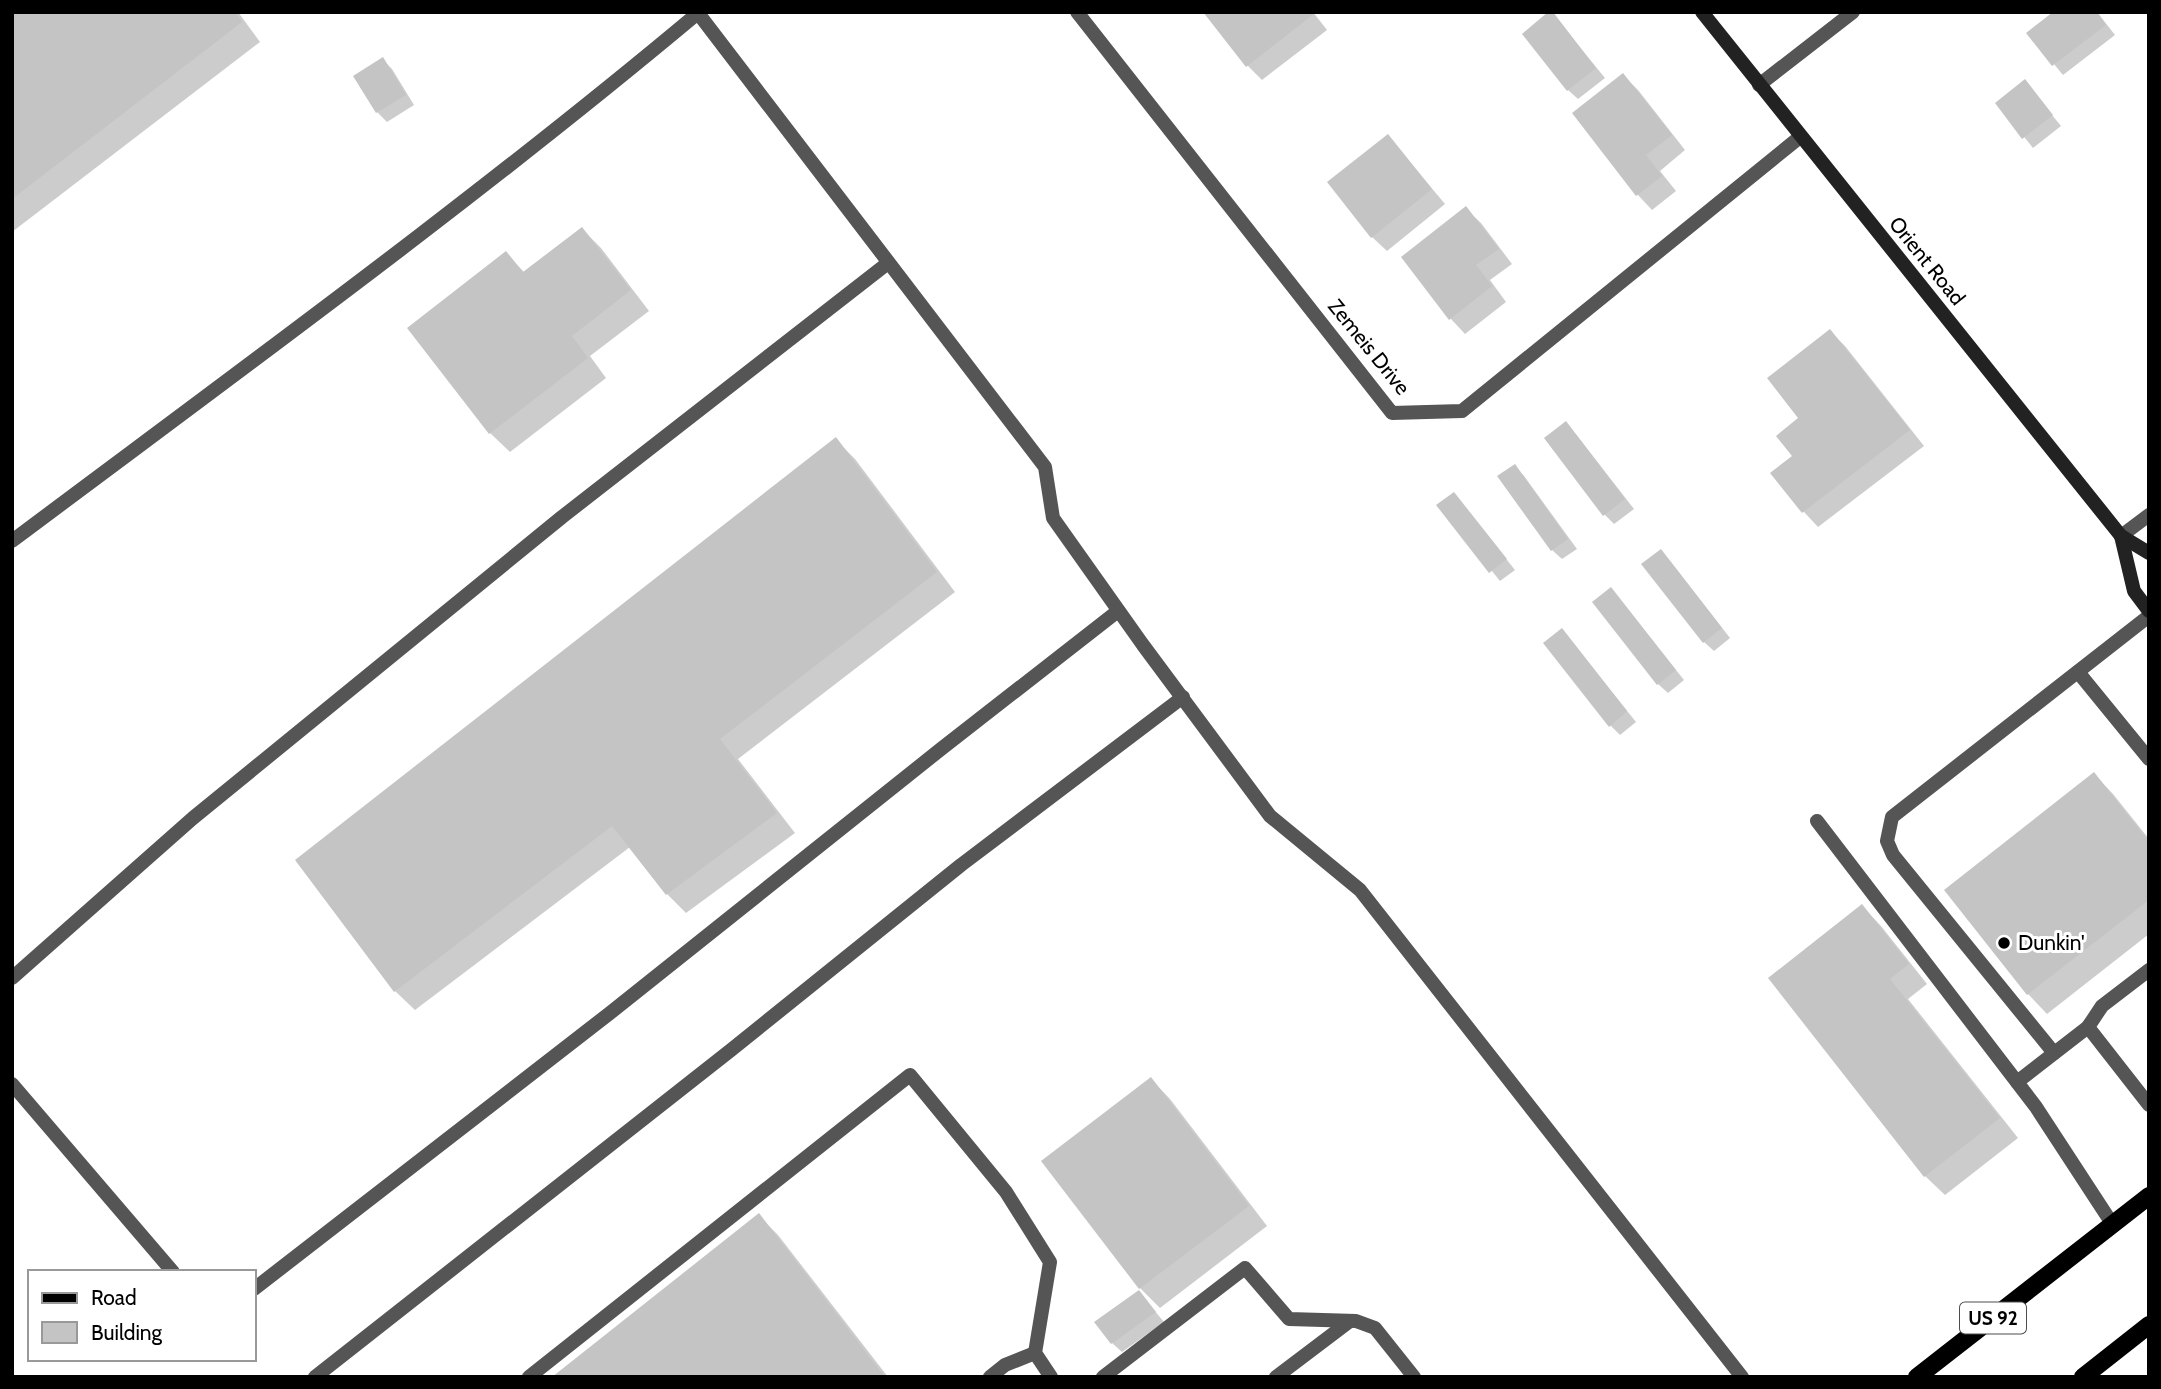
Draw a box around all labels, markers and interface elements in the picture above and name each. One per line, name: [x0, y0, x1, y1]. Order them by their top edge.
street label: Orient Road: [1884, 211, 1971, 310]
street label: Zemeis Drive: [1323, 294, 1416, 400]
place label: Dunkin': [2018, 930, 2085, 955]
marker: Dunkin': [1996, 935, 2012, 951]
legend: [28, 1270, 256, 1361]
text: Road: [91, 1285, 137, 1310]
road number: US 92: [1960, 1302, 2026, 1334]
text: Building: [91, 1320, 163, 1345]

